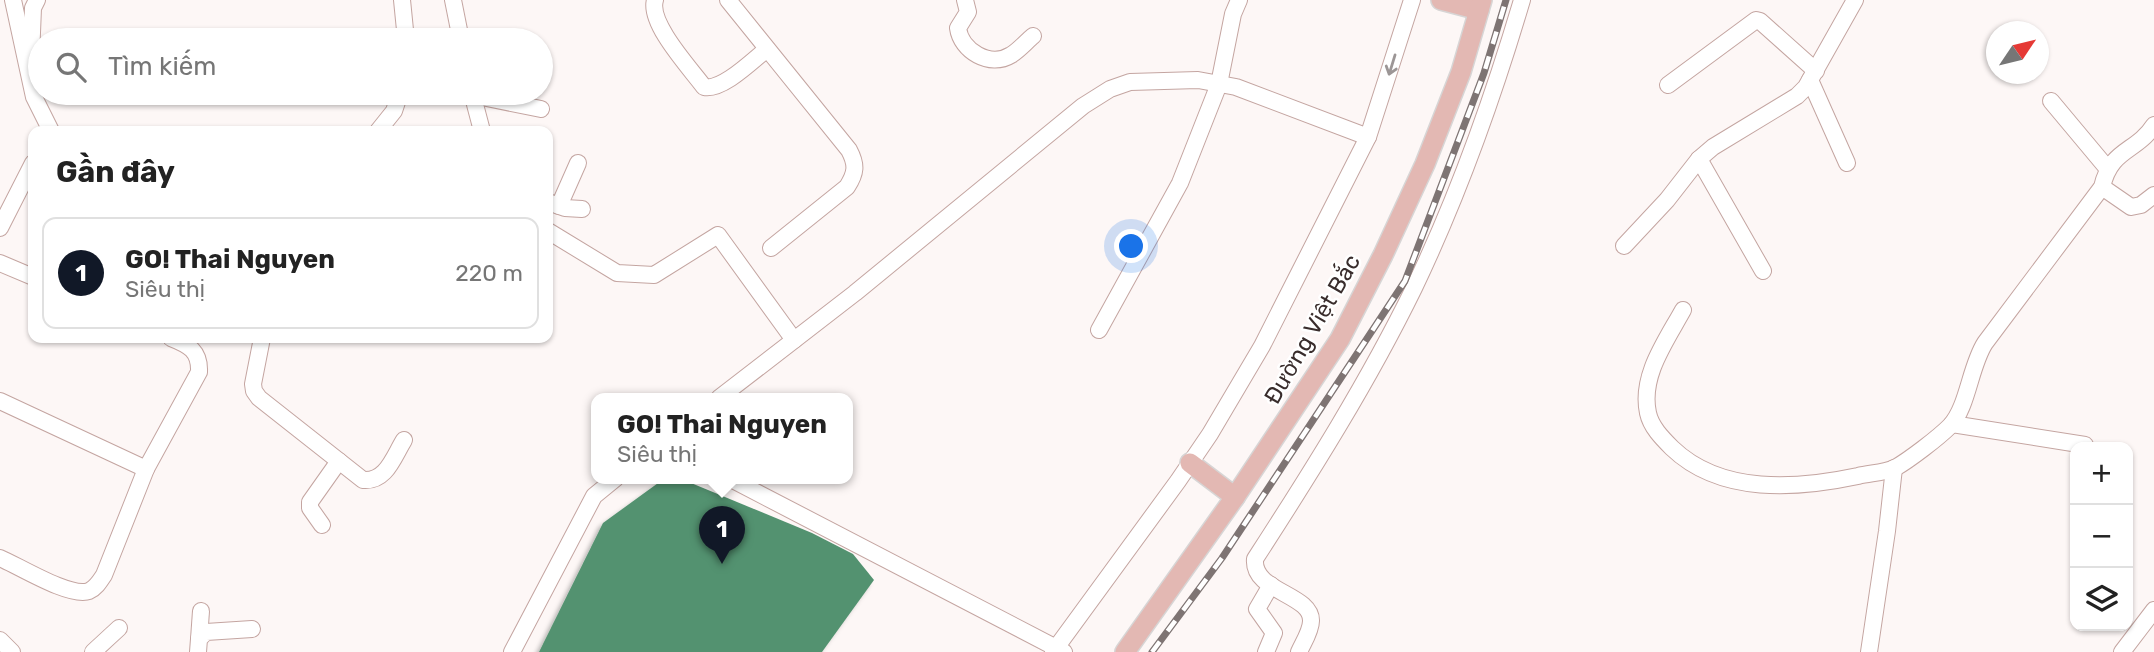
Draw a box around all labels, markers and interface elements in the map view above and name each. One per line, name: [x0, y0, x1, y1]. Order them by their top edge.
north arrow: [1986, 21, 2049, 84]
search box: [28, 28, 553, 105]
icon: search: [52, 48, 90, 86]
text: Tìm kiếm: [108, 51, 216, 82]
one-way arrow: [1385, 54, 1398, 76]
text: Gần đây: [56, 154, 175, 190]
your location: [1114, 229, 1148, 263]
text: GO! Thai Nguyen: [125, 244, 335, 275]
street label: Đường Việt Bắc: [1258, 249, 1366, 409]
text: 1: [75, 259, 87, 287]
text: 220 m: [455, 259, 523, 287]
text: Siêu thị: [125, 275, 205, 303]
popup: [591, 393, 853, 484]
text: GO! Thai Nguyen: [617, 409, 827, 440]
text: Siêu thị: [617, 440, 697, 468]
map controls: [2070, 442, 2133, 631]
button: +: [2070, 442, 2133, 505]
button: −: [2070, 505, 2133, 568]
pin: 1: [699, 506, 745, 564]
button: layers: [2070, 568, 2133, 631]

